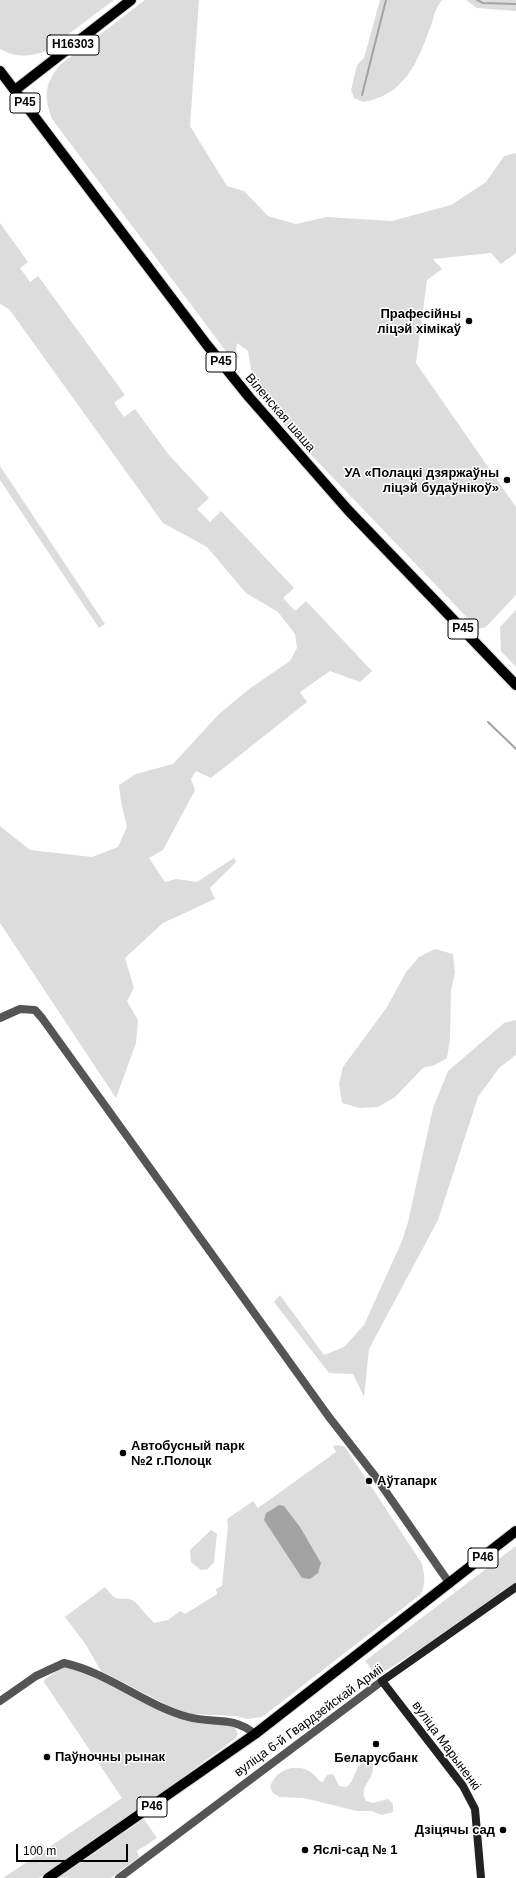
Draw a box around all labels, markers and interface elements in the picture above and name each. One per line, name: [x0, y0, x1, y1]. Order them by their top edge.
road number: Н16303: [47, 35, 99, 55]
road number: Р45: [10, 93, 40, 113]
place label: Прафесійны ліцэй хімікаў: [377, 306, 461, 337]
marker: Прафесійны ліцэй хімікаў: [464, 316, 474, 326]
road number: Р45: [206, 352, 236, 372]
street label: Віленская шаша: [242, 370, 318, 456]
place label: УА «Полацкі дзяржаўны ліцэй будаўнікоў»: [344, 465, 499, 496]
marker: УА «Полацкі дзяржаўны ліцэй будаўнікоў»: [502, 475, 512, 485]
road number: Р45: [448, 619, 478, 639]
place label: Автобусный парк №2 г.Полоцк: [131, 1438, 244, 1469]
marker: Автобусный парк №2 г.Полоцк: [118, 1448, 128, 1458]
place label: Аўтапарк: [377, 1473, 437, 1489]
marker: Аўтапарк: [364, 1476, 374, 1486]
road number: Р46: [468, 1548, 498, 1568]
street label: вуліца 6-й Гвардзейскай Арміі: [231, 1662, 387, 1780]
street label: вуліца Марыненкі: [408, 1698, 484, 1794]
marker: Беларусбанк: [371, 1739, 381, 1749]
place label: Паўночны рынак: [55, 1749, 165, 1765]
place label: Беларусбанк: [334, 1750, 418, 1766]
marker: Паўночны рынак: [42, 1752, 52, 1762]
road number: Р46: [137, 1797, 167, 1817]
place label: Дзіцячы сад: [415, 1822, 495, 1838]
marker: Дзіцячы сад: [498, 1825, 508, 1835]
scale bar: [18, 1836, 130, 1862]
place label: Яслі-сад № 1: [313, 1842, 398, 1858]
text: 100 m: [23, 1844, 56, 1858]
marker: Яслі-сад № 1: [300, 1845, 310, 1855]

